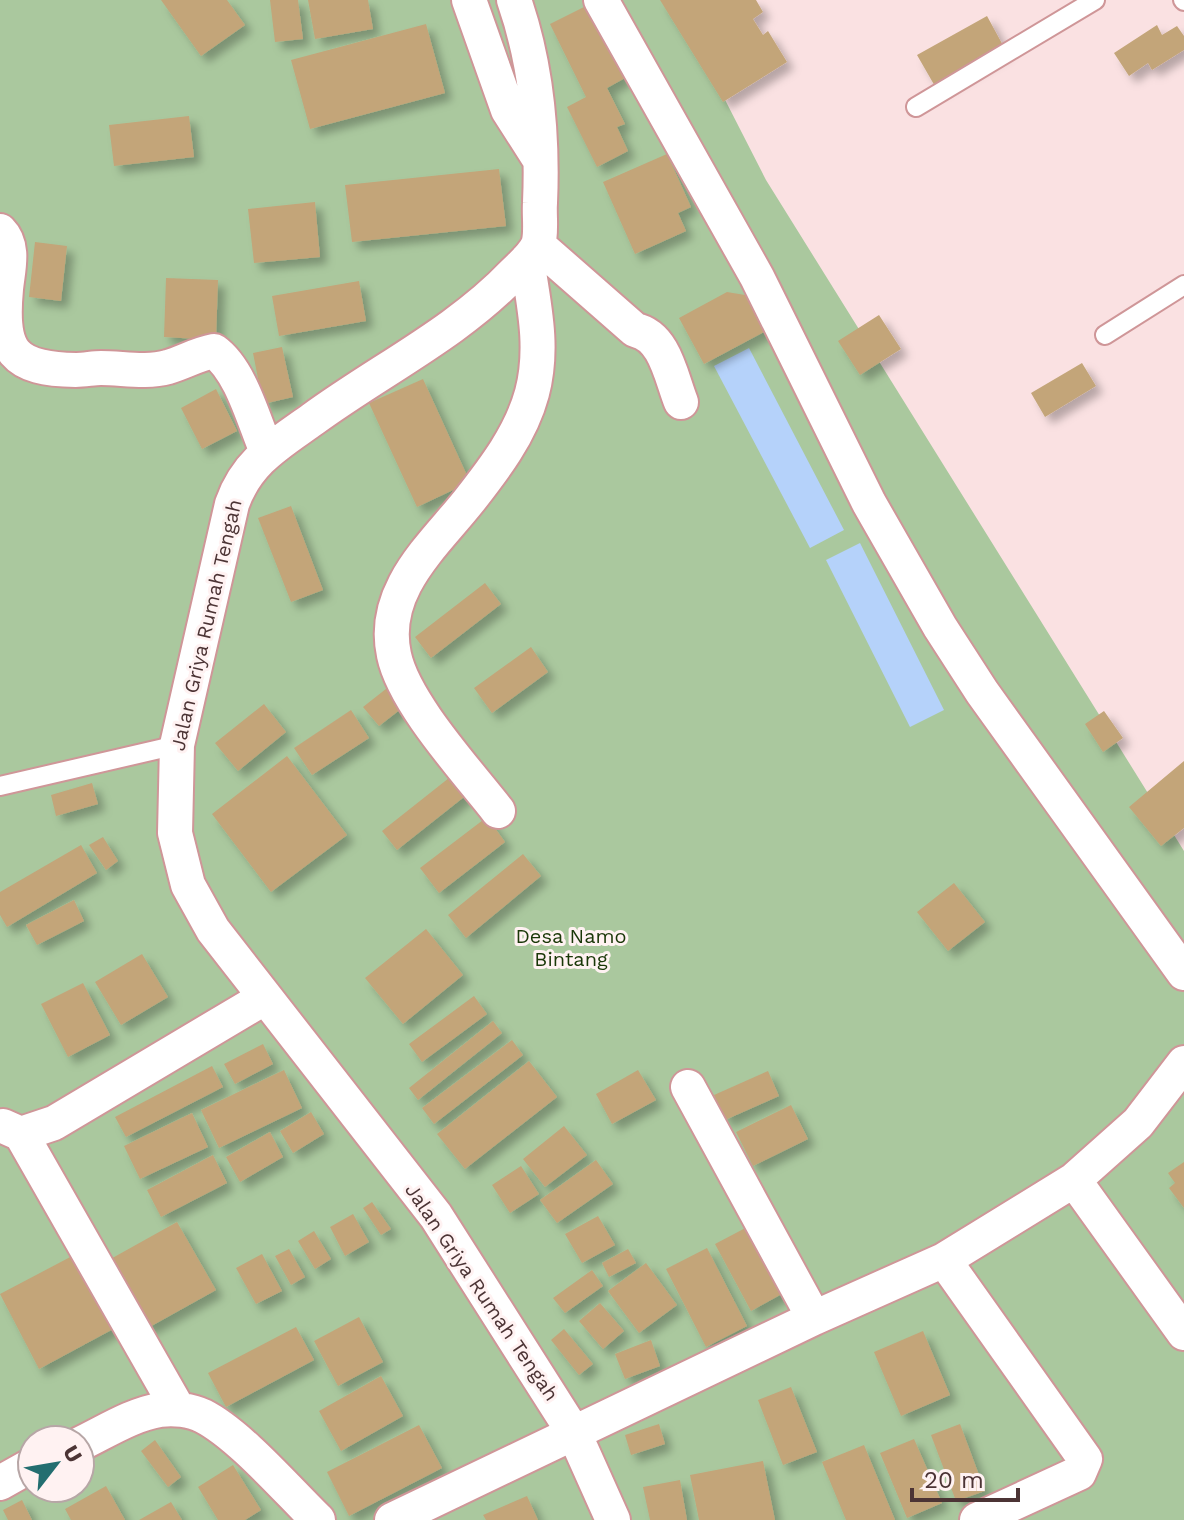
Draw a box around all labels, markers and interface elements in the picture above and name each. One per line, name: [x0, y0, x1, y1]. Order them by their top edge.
street label: Jalan Griya Rumah Tengah: [165, 497, 247, 753]
park label: Desa Namo Bintang: [515, 924, 627, 971]
street label: Jalan Griya Rumah Tengah: [400, 1179, 564, 1405]
north arrow: [16, 1424, 96, 1504]
text: U: [58, 1441, 87, 1467]
scale bar: [912, 1452, 1018, 1502]
text: 20 m: [924, 1466, 984, 1494]

